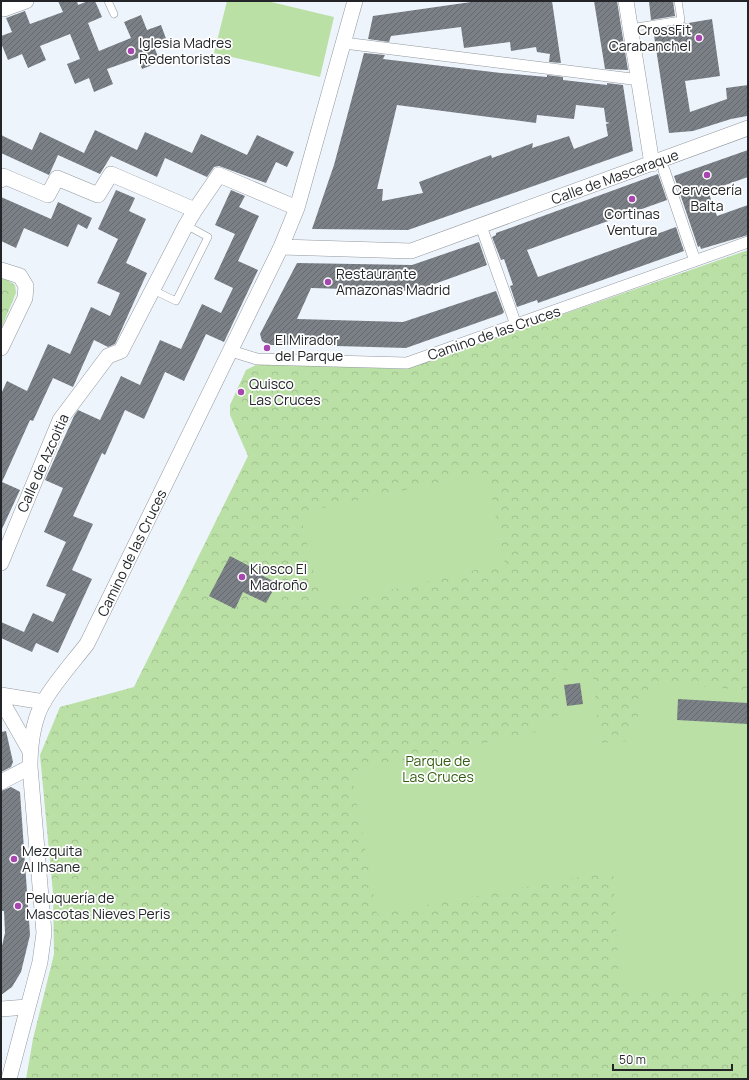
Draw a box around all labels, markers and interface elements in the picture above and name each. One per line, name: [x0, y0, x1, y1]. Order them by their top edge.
place label: CrossFit Carabanchel: [609, 20, 691, 55]
place label: Iglesia Madres Redentoristas: [139, 33, 231, 68]
marker: CrossFit Carabanchel: [694, 33, 704, 43]
marker: Iglesia Madres Redentoristas: [126, 46, 136, 56]
street label: Calle de Mascaraque: [548, 145, 681, 208]
marker: Cervecería Balta: [702, 170, 712, 180]
place label: Cervecería Balta: [672, 180, 742, 215]
marker: Cortinas Ventura: [627, 194, 637, 204]
place label: Cortinas Ventura: [604, 204, 660, 239]
place label: Restaurante Amazonas Madrid: [336, 264, 450, 299]
marker: Restaurante Amazonas Madrid: [323, 277, 333, 287]
street label: Camino de las Cruces: [425, 301, 563, 364]
place label: El Mirador del Parque: [275, 330, 343, 365]
marker: El Mirador del Parque: [262, 343, 272, 353]
place label: Quisco Las Cruces: [249, 374, 321, 409]
marker: Quisco Las Cruces: [236, 387, 246, 397]
street label: Calle de Azcoitia: [12, 410, 73, 515]
street label: Camino de las Cruces: [92, 486, 171, 620]
place label: Kiosco El Madroño: [250, 559, 308, 594]
marker: Kiosco El Madroño: [237, 572, 247, 582]
park label: Parque de Las Cruces: [402, 751, 474, 786]
place label: Mezquita Al Ihsane: [22, 841, 82, 876]
marker: Mezquita Al Ihsane: [9, 854, 19, 864]
place label: Peluquería de Mascotas Nieves Peris: [26, 888, 170, 923]
marker: Peluquería de Mascotas Nieves Peris: [13, 901, 23, 911]
scale bar: [613, 1046, 732, 1072]
text: 50 m: [619, 1051, 646, 1068]

